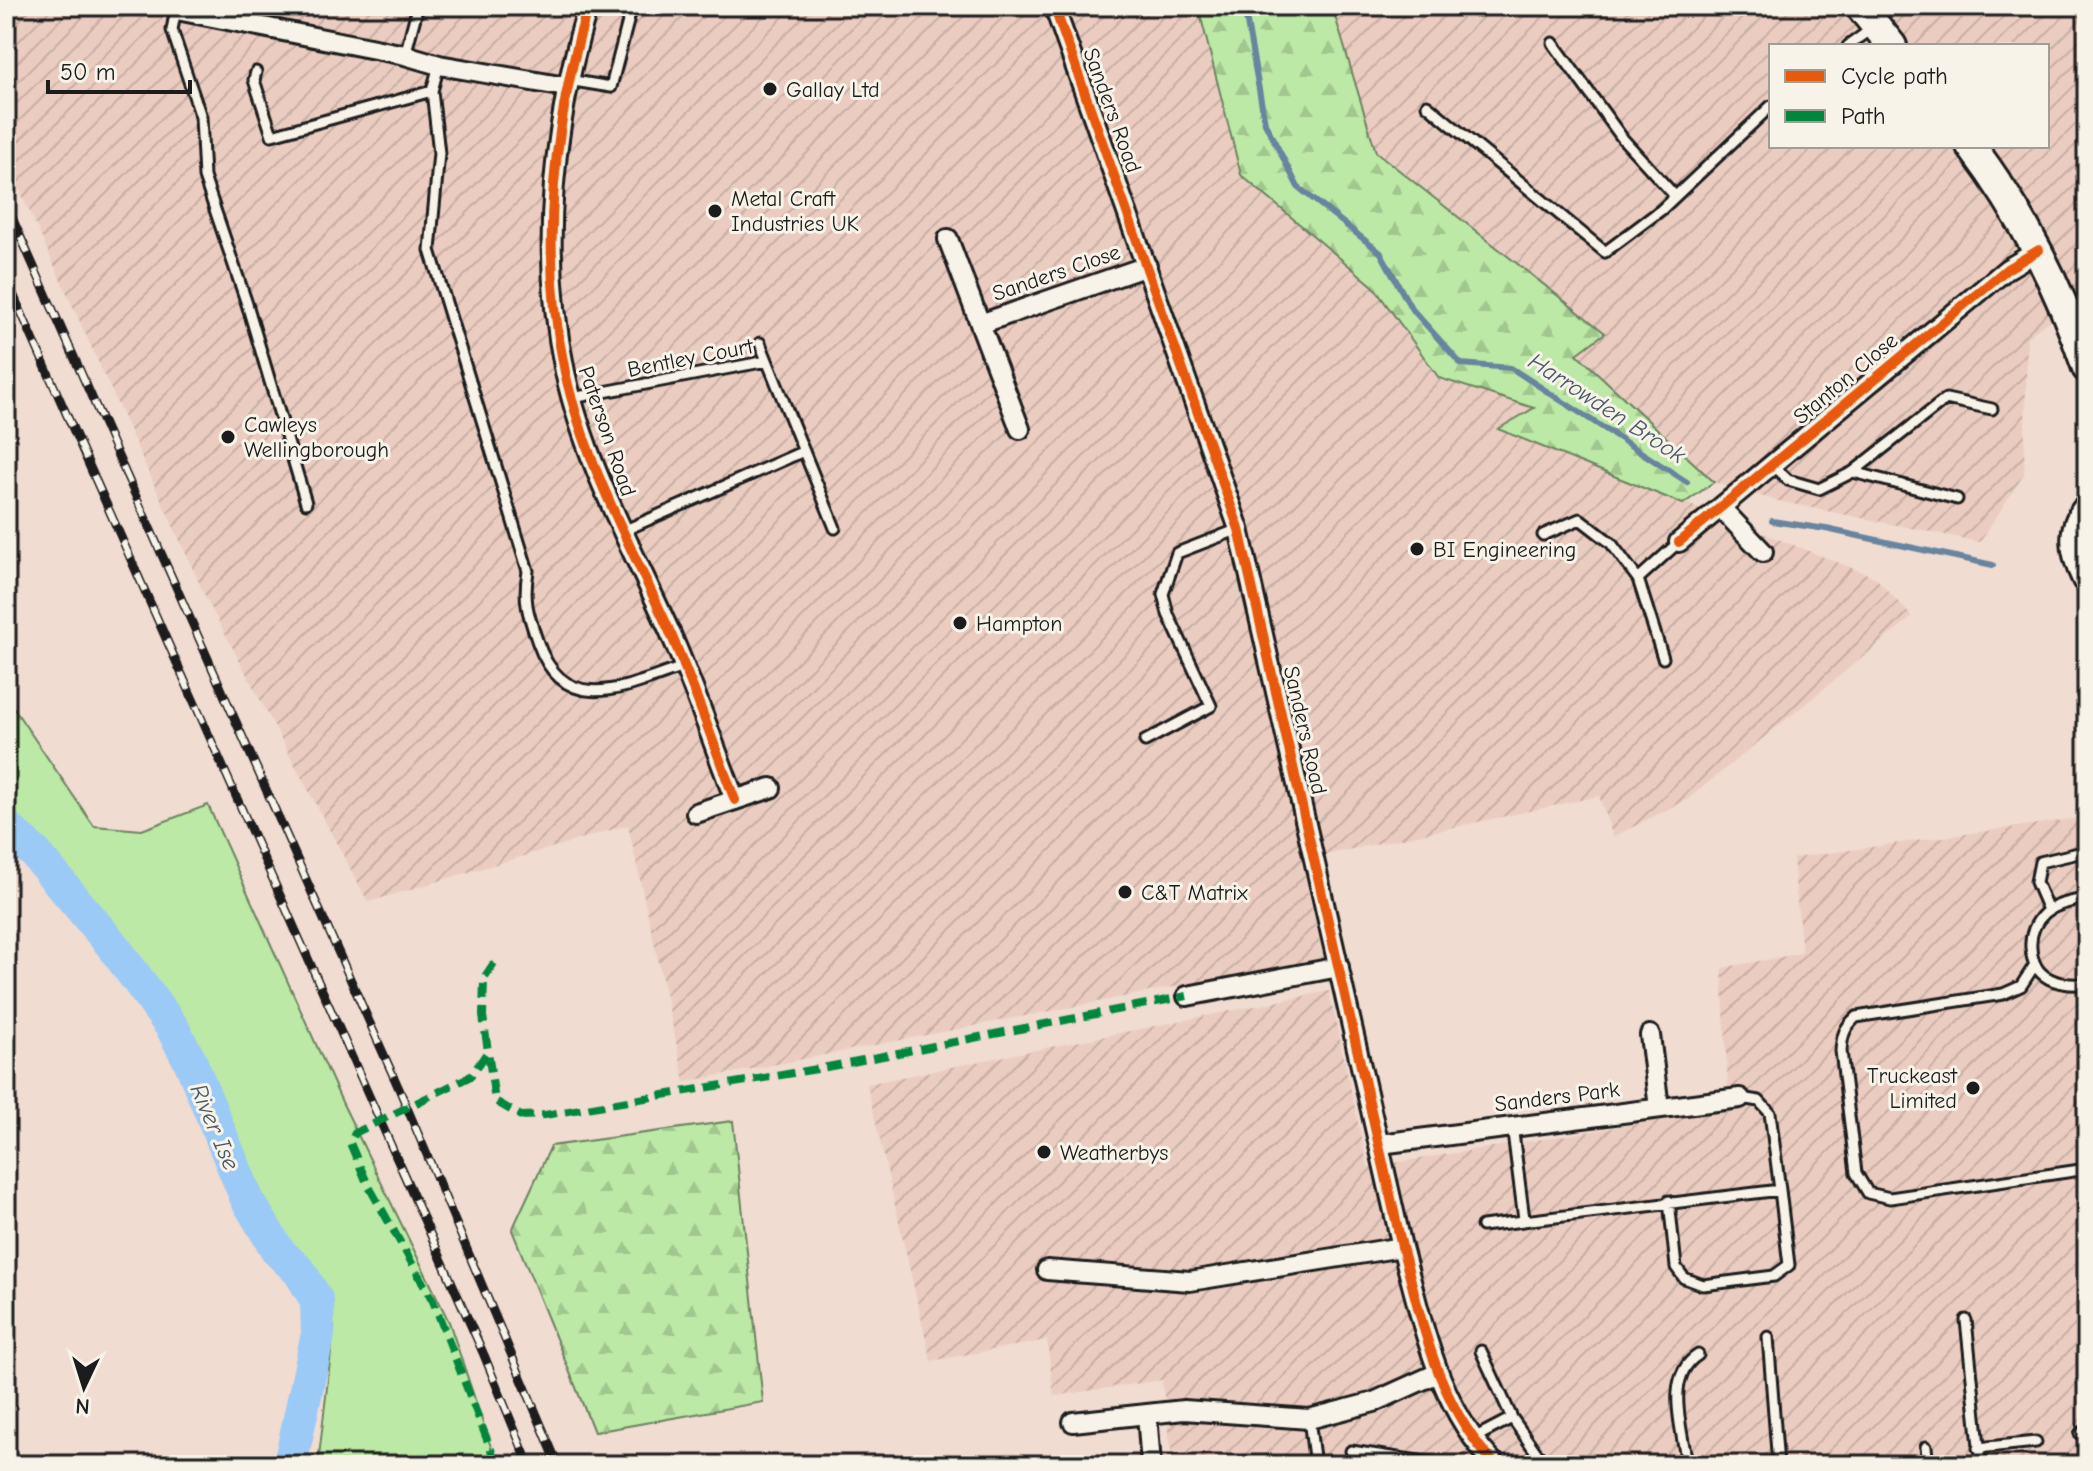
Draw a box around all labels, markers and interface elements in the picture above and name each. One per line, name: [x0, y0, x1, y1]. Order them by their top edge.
scale bar: [48, 44, 190, 94]
street label: Sanders Road: [1077, 44, 1147, 176]
legend: [1769, 44, 2049, 148]
text: 50 m: [60, 58, 116, 86]
text: Cycle path: [1841, 62, 1948, 90]
place label: Gallay Ltd: [786, 77, 880, 103]
marker: Gallay Ltd: [761, 80, 779, 98]
text: Path: [1841, 102, 1886, 130]
place label: Metal Craft Industries UK: [731, 186, 859, 237]
marker: Metal Craft Industries UK: [706, 202, 724, 220]
street label: Sanders Close: [989, 239, 1124, 307]
street label: Stanton Close: [1788, 328, 1903, 430]
street label: Bentley Court: [625, 333, 756, 383]
water label: Harrowden Brook: [1523, 347, 1691, 469]
street label: Paterson Road: [573, 363, 641, 500]
place label: Cawleys Wellingborough: [244, 412, 389, 463]
marker: Cawleys Wellingborough: [219, 428, 237, 446]
place label: BI Engineering: [1433, 537, 1576, 563]
marker: BI Engineering: [1408, 540, 1426, 558]
place label: Hampton: [976, 611, 1062, 637]
marker: Hampton: [951, 614, 969, 632]
street label: Sanders Road: [1278, 663, 1332, 797]
place label: C&T Matrix: [1141, 880, 1248, 906]
marker: C&T Matrix: [1116, 883, 1134, 901]
place label: Truckeast Limited: [1867, 1063, 1958, 1114]
street label: Sanders Park: [1493, 1076, 1621, 1118]
marker: Truckeast Limited: [1964, 1079, 1982, 1097]
water label: River Ise: [184, 1080, 246, 1174]
place label: Weatherbys: [1060, 1140, 1168, 1166]
marker: Weatherbys: [1035, 1143, 1053, 1161]
north arrow: [44, 1347, 124, 1427]
text: N: [75, 1392, 91, 1419]

